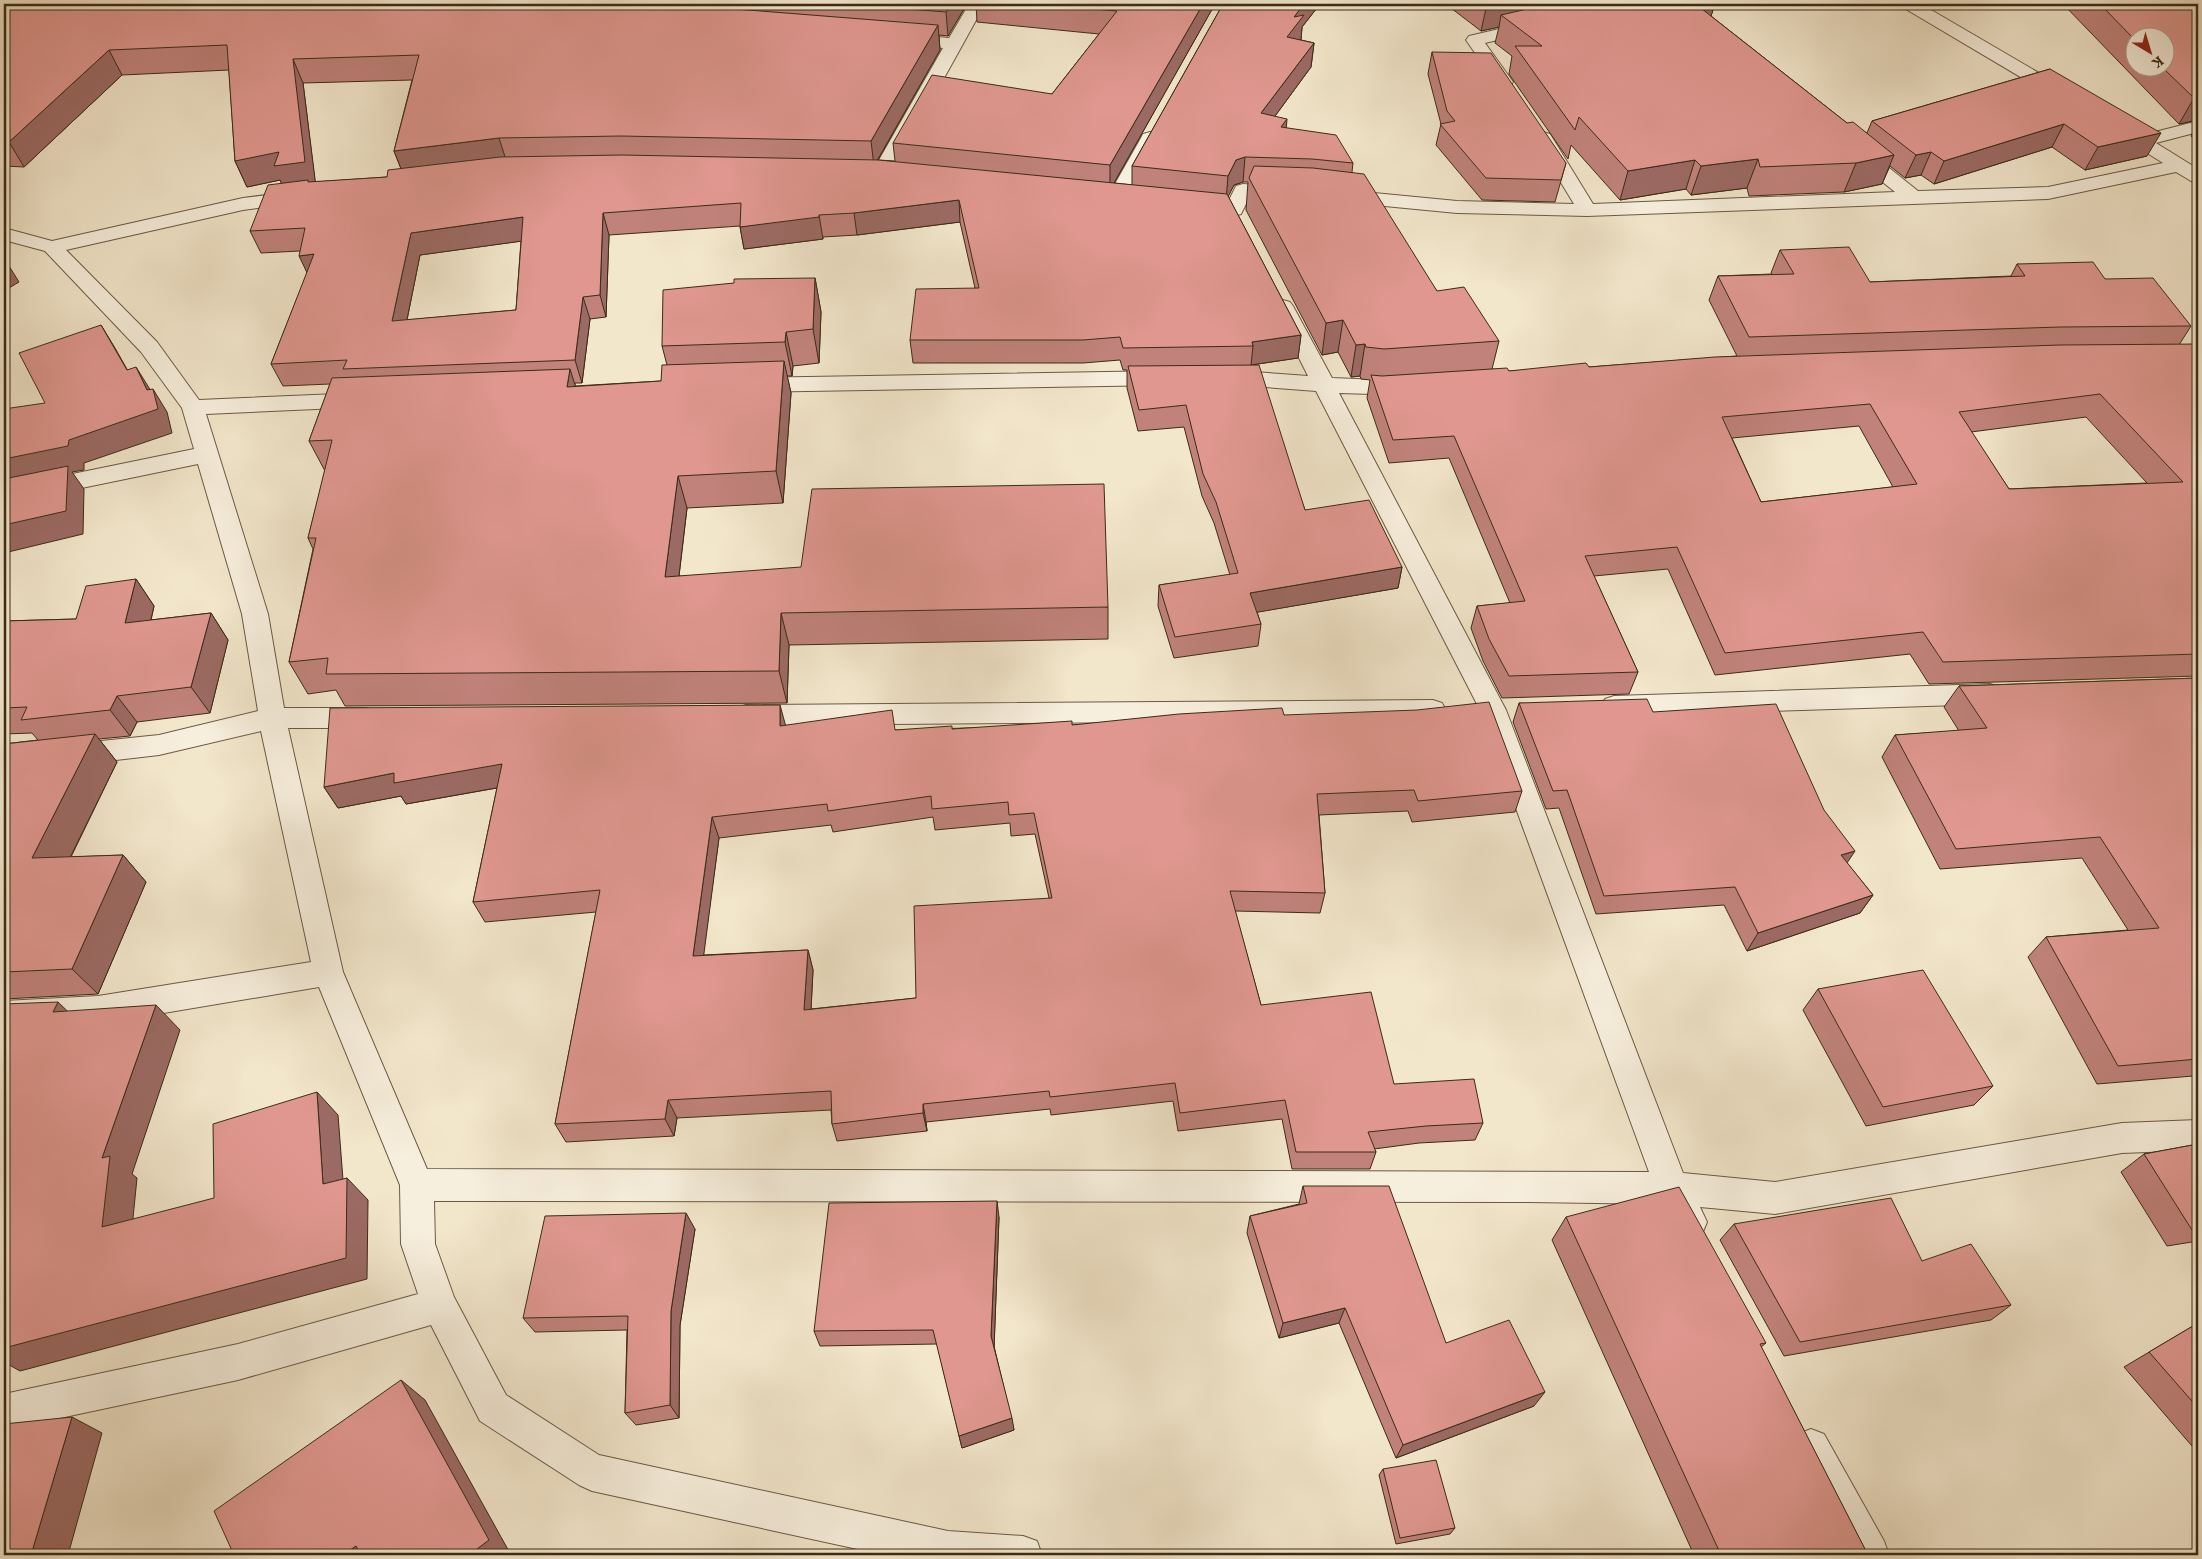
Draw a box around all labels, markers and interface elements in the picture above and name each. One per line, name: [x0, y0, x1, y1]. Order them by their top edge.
north arrow: [2124, 28, 2174, 78]
text: K: [2147, 50, 2167, 72]

